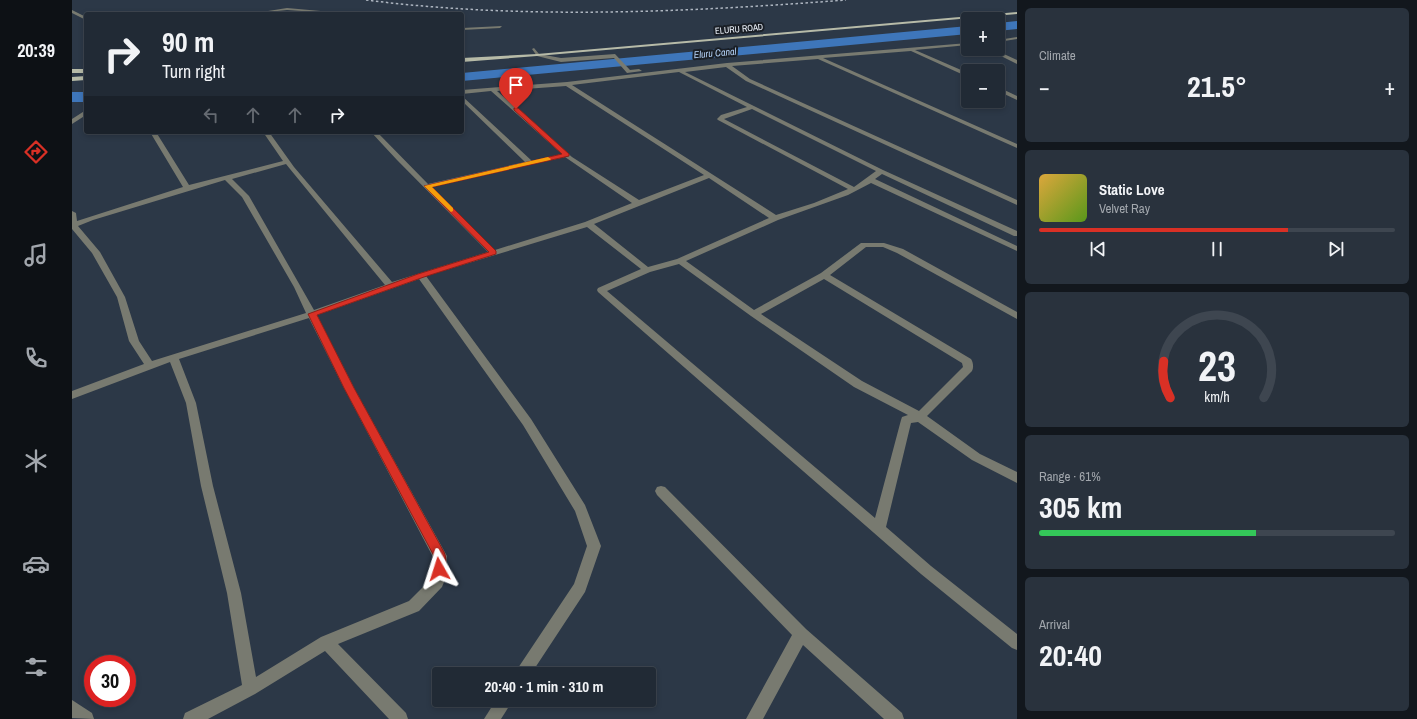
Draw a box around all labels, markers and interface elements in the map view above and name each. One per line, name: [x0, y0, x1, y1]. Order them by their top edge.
map controls: [961, 12, 1005, 108]
button: +: [961, 12, 1005, 56]
street label: ELURU ROAD: [714, 21, 764, 37]
text: 90 m: [162, 23, 214, 61]
icon: right: [96, 28, 148, 80]
text: 20:39: [17, 38, 55, 63]
water label: Eluru Canal: [693, 45, 737, 61]
text: Climate: [1039, 47, 1076, 64]
text: Turn right: [162, 59, 225, 84]
button: −: [961, 64, 1005, 108]
text: 21.5°: [1187, 66, 1247, 106]
pin: [499, 68, 533, 109]
text: −: [1039, 72, 1050, 102]
text: +: [1384, 72, 1395, 102]
icon: arrive: [505, 74, 527, 96]
icon: left: [200, 104, 222, 126]
icon: ahead: [242, 104, 264, 126]
icon: ahead: [284, 104, 306, 126]
icon: right: [326, 104, 348, 126]
icon: directions: [22, 138, 50, 166]
text: Static Love: [1099, 179, 1165, 200]
text: Velvet Ray: [1099, 200, 1150, 217]
icon: previous: [1087, 238, 1109, 260]
icon: pause: [1206, 238, 1228, 260]
icon: next: [1325, 238, 1347, 260]
icon: music: [22, 241, 50, 269]
text: 23: [1198, 337, 1236, 393]
icon: phone: [22, 344, 50, 372]
text: km/h: [1204, 386, 1230, 405]
icon: climate: [22, 447, 50, 475]
text: Range · 61%: [1039, 468, 1101, 485]
text: 305 km: [1039, 487, 1122, 527]
position arrow: [418, 548, 460, 590]
icon: car: [22, 550, 50, 578]
text: Arrival: [1039, 616, 1070, 633]
text: 20:40: [1039, 635, 1102, 675]
icon: filters: [22, 653, 50, 681]
speed limit sign: 30: [84, 655, 136, 707]
text: 20:40 · 1 min · 310 m: [485, 676, 603, 697]

